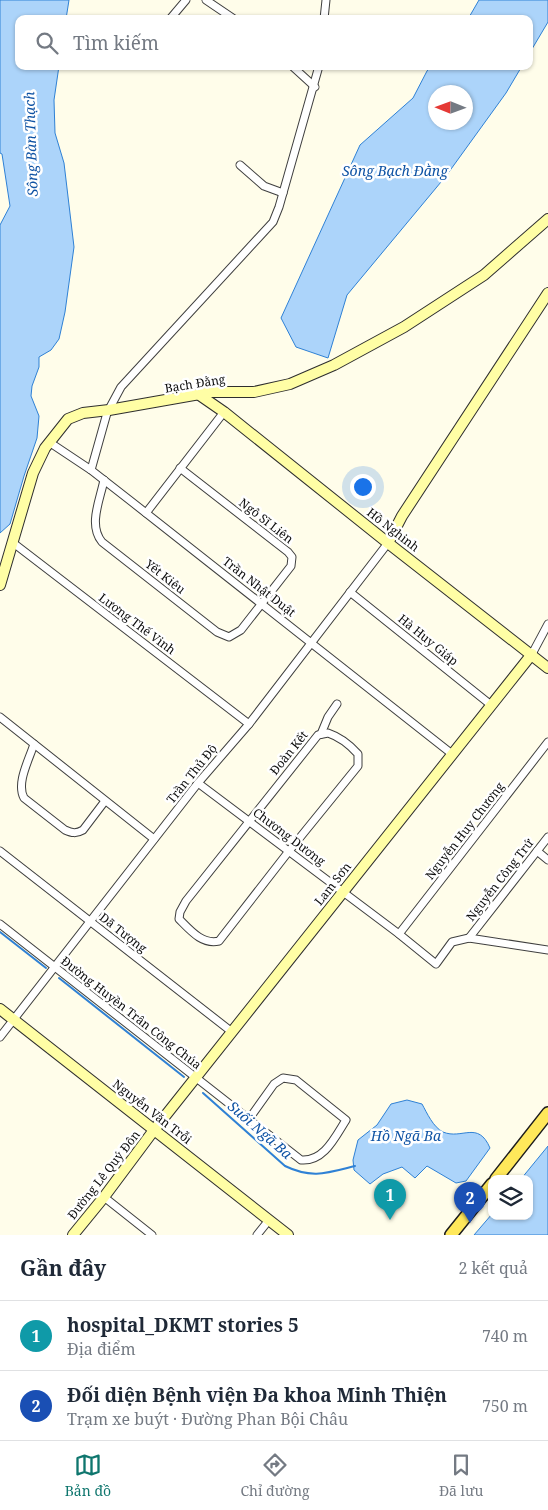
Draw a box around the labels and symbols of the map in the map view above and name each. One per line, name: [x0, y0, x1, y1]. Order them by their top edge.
north arrow: [428, 85, 473, 130]
water label: Sông Bàn Thạch: [19, 91, 42, 197]
water label: Sông Bạch Đằng: [342, 161, 449, 180]
street label: Bạch Đằng: [163, 370, 227, 397]
your location: [350, 474, 376, 500]
street label: Ngô Sĩ Liên: [236, 494, 297, 547]
street label: Hồ Nghinh: [364, 504, 423, 556]
street label: Trần Nhật Duật: [219, 553, 299, 621]
street label: Yết Kiêu: [141, 555, 189, 598]
street label: Lương Thế Vinh: [95, 589, 180, 658]
street label: Hà Huy Giáp: [395, 610, 462, 669]
street label: Đoàn Kết: [266, 727, 312, 778]
street label: Trần Thủ Độ: [162, 740, 221, 807]
street label: Nguyễn Huy Chương: [421, 778, 508, 883]
street label: Chương Dương: [250, 804, 329, 870]
street label: Nguyễn Công Trứ: [462, 834, 538, 924]
street label: Lam Sơn: [310, 858, 355, 909]
street label: Dã Tượng: [96, 909, 151, 957]
street label: Đường Huyền Trân Công Chúa: [57, 952, 205, 1073]
street label: Nguyễn Văn Trỗi: [109, 1075, 196, 1148]
water label: Suối Ngã Ba: [224, 1096, 297, 1163]
water label: Hồ Ngã Ba: [370, 1126, 442, 1145]
street label: Đường Lê Quý Đôn: [64, 1127, 144, 1223]
pin: 1: [374, 1179, 406, 1220]
pin: 2: [454, 1182, 486, 1223]

